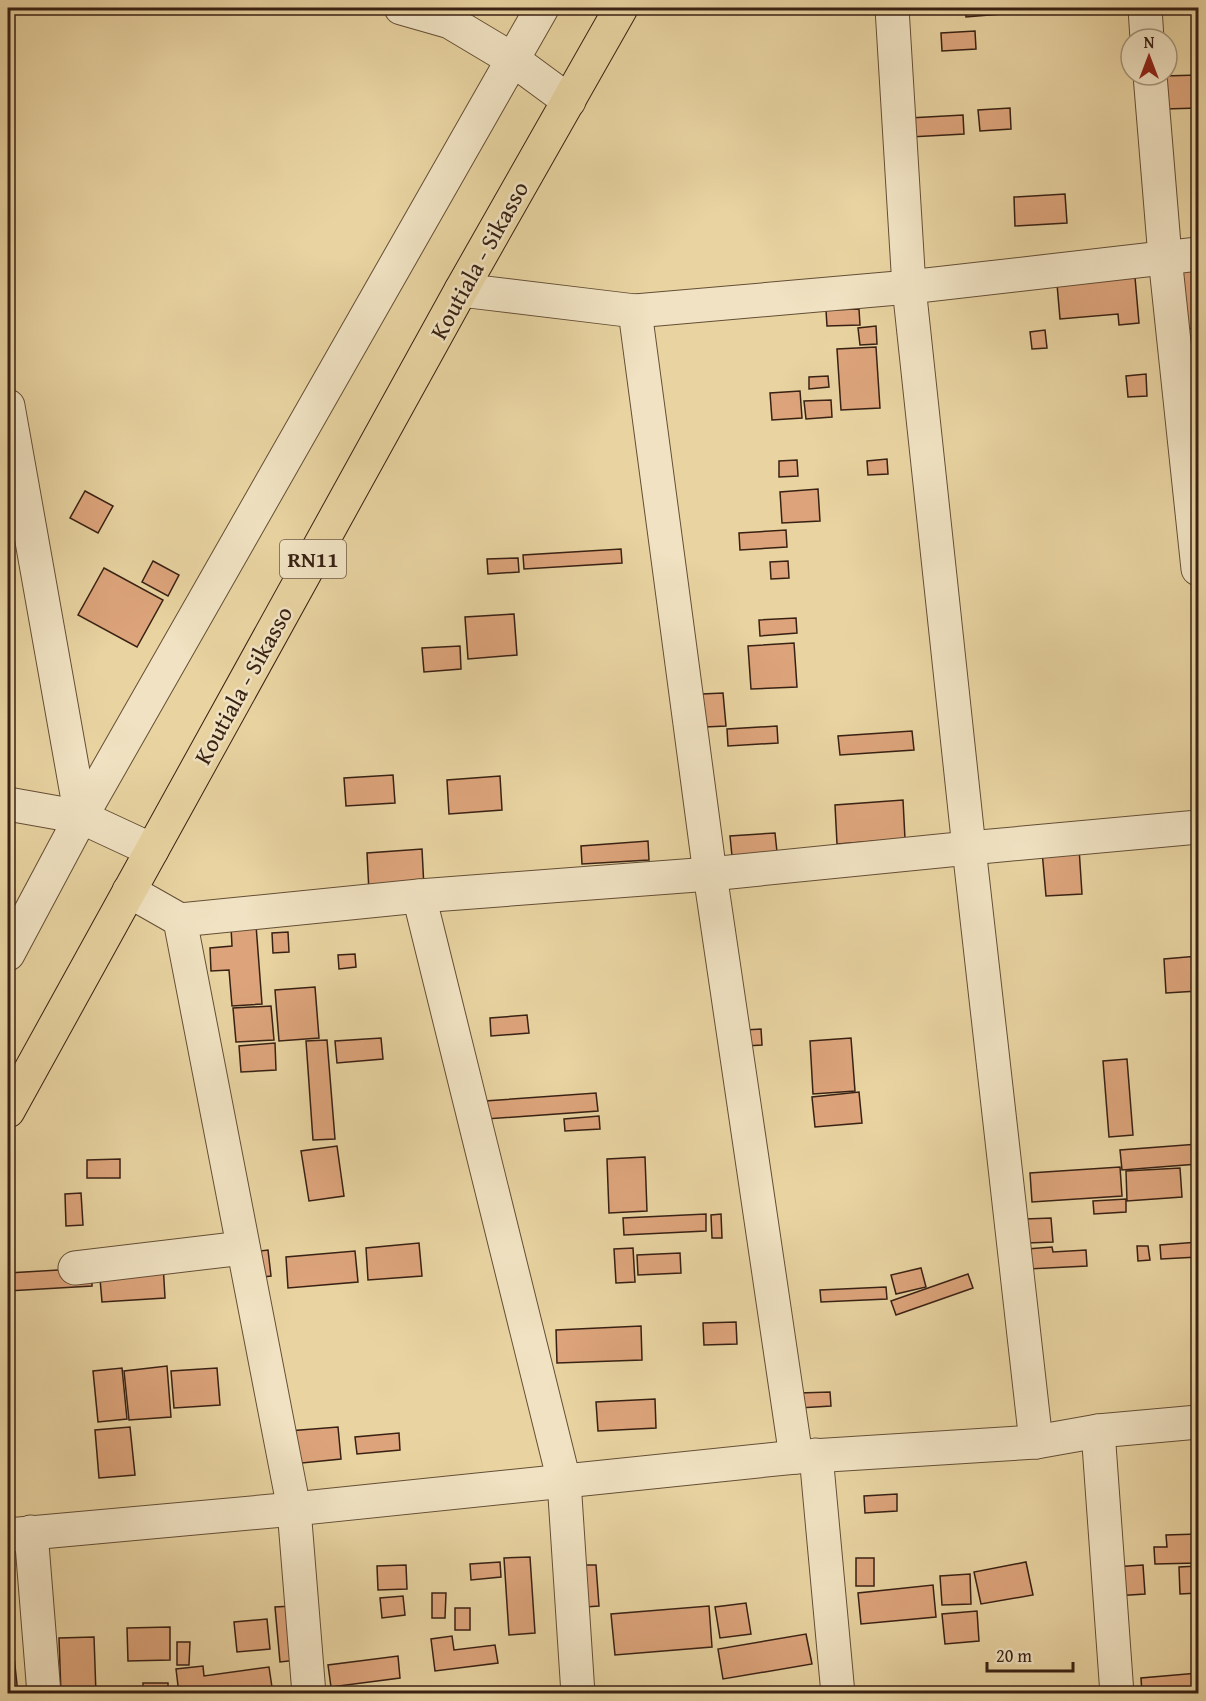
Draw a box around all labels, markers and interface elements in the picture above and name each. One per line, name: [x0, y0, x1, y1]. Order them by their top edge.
north arrow: [1119, 27, 1179, 87]
text: N: [1144, 30, 1155, 54]
street label: Koutiala - Sikasso: [421, 174, 537, 346]
road number: RN11: [280, 540, 346, 578]
street label: Koutiala - Sikasso: [185, 599, 301, 771]
scale bar: [987, 1635, 1072, 1673]
text: 20 m: [996, 1642, 1032, 1669]

